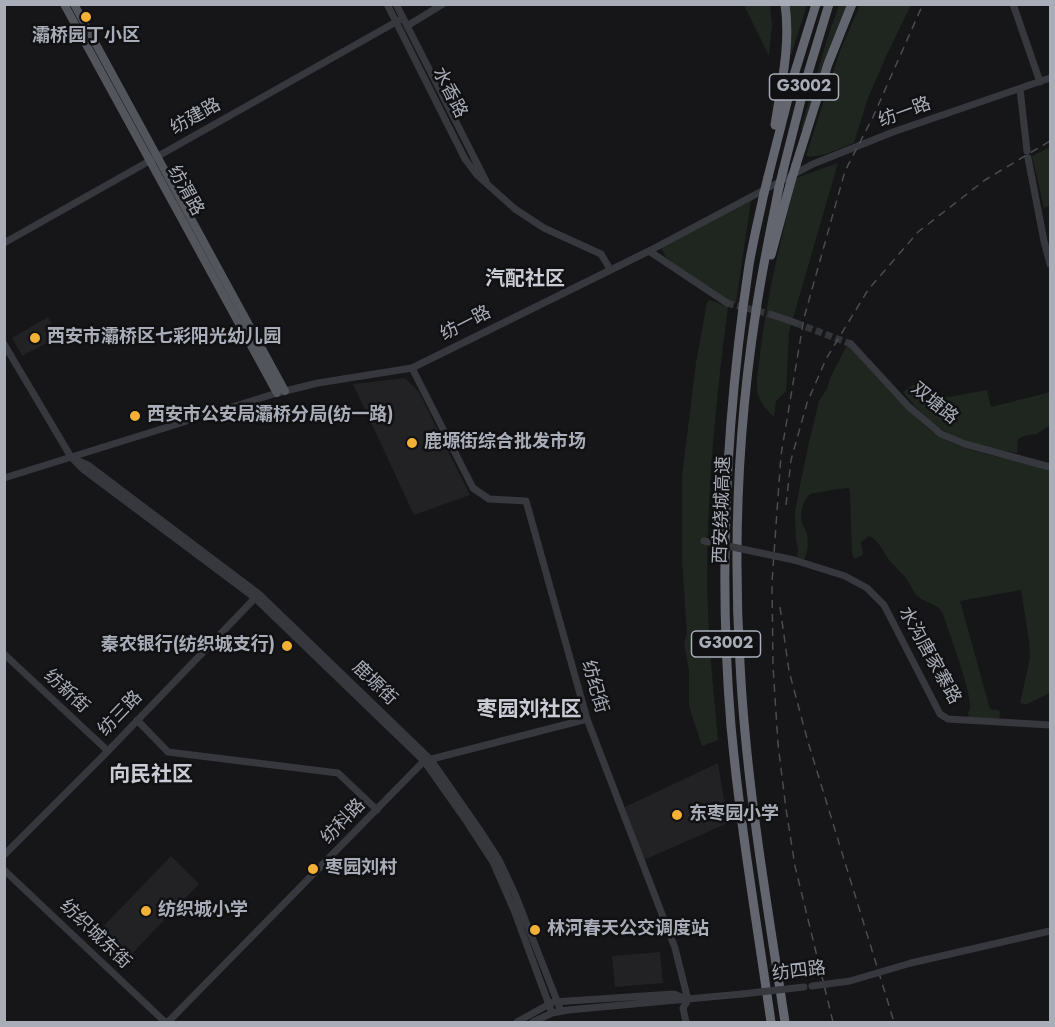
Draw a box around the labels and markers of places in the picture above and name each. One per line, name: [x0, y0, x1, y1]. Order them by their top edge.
marker: 灞桥园丁小区: [79, 10, 93, 24]
place label: 灞桥园丁小区: [32, 26, 140, 48]
place label: 西安市灞桥区七彩阳光幼儿园: [47, 327, 281, 349]
marker: 西安市灞桥区七彩阳光幼儿园: [28, 331, 42, 345]
place label: 西安市公安局灞桥分局(纺一路): [147, 405, 393, 427]
marker: 西安市公安局灞桥分局(纺一路): [128, 409, 142, 423]
place label: 鹿塬街综合批发市场: [424, 432, 586, 454]
marker: 鹿塬街综合批发市场: [405, 436, 419, 450]
place label: 秦农银行(纺织城支行): [101, 635, 275, 657]
marker: 秦农银行(纺织城支行): [280, 639, 294, 653]
place label: 东枣园小学: [689, 804, 779, 826]
marker: 东枣园小学: [670, 808, 684, 822]
place label: 枣园刘村: [325, 858, 397, 880]
marker: 枣园刘村: [306, 862, 320, 876]
place label: 纺织城小学: [158, 900, 248, 922]
marker: 纺织城小学: [139, 904, 153, 918]
place label: 林河春天公交调度站: [547, 919, 709, 941]
marker: 林河春天公交调度站: [528, 923, 542, 937]

